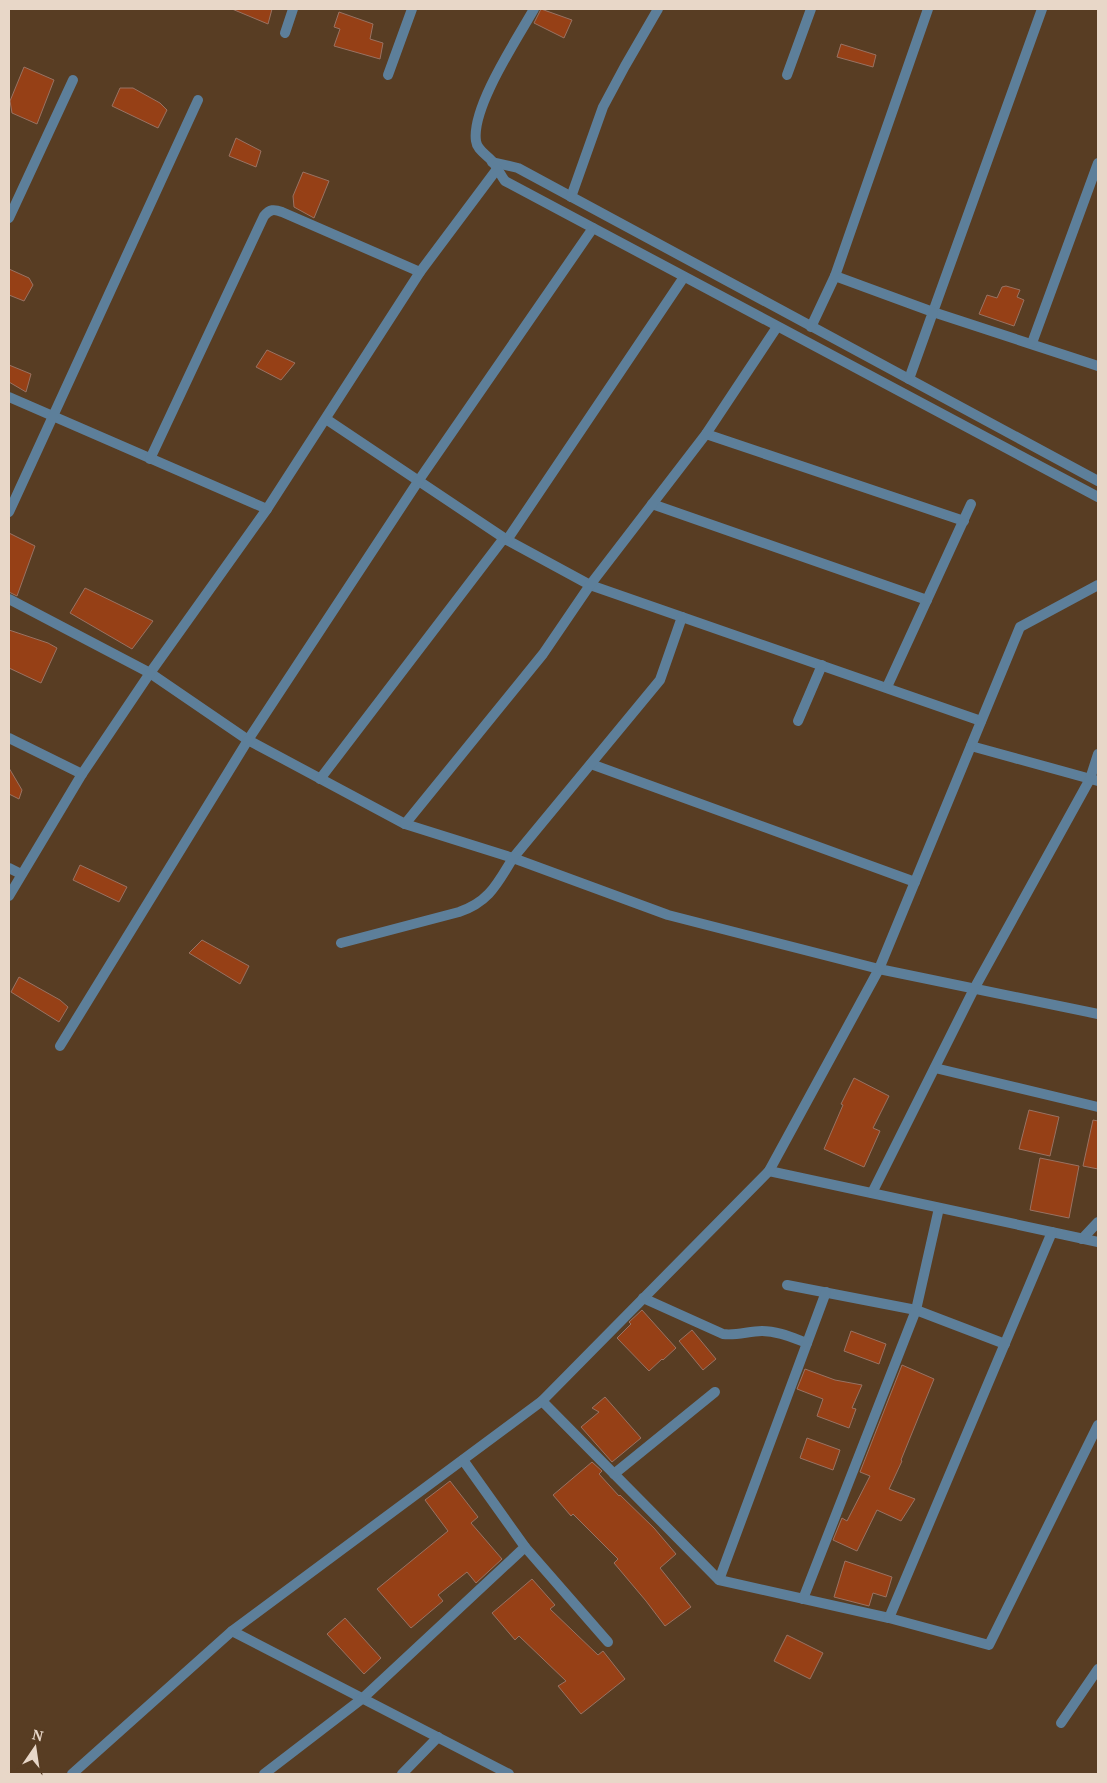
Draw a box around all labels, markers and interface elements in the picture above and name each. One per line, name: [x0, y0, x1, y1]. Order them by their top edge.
north arrow: [10, 1723, 60, 1773]
text: N: [31, 1724, 46, 1745]

